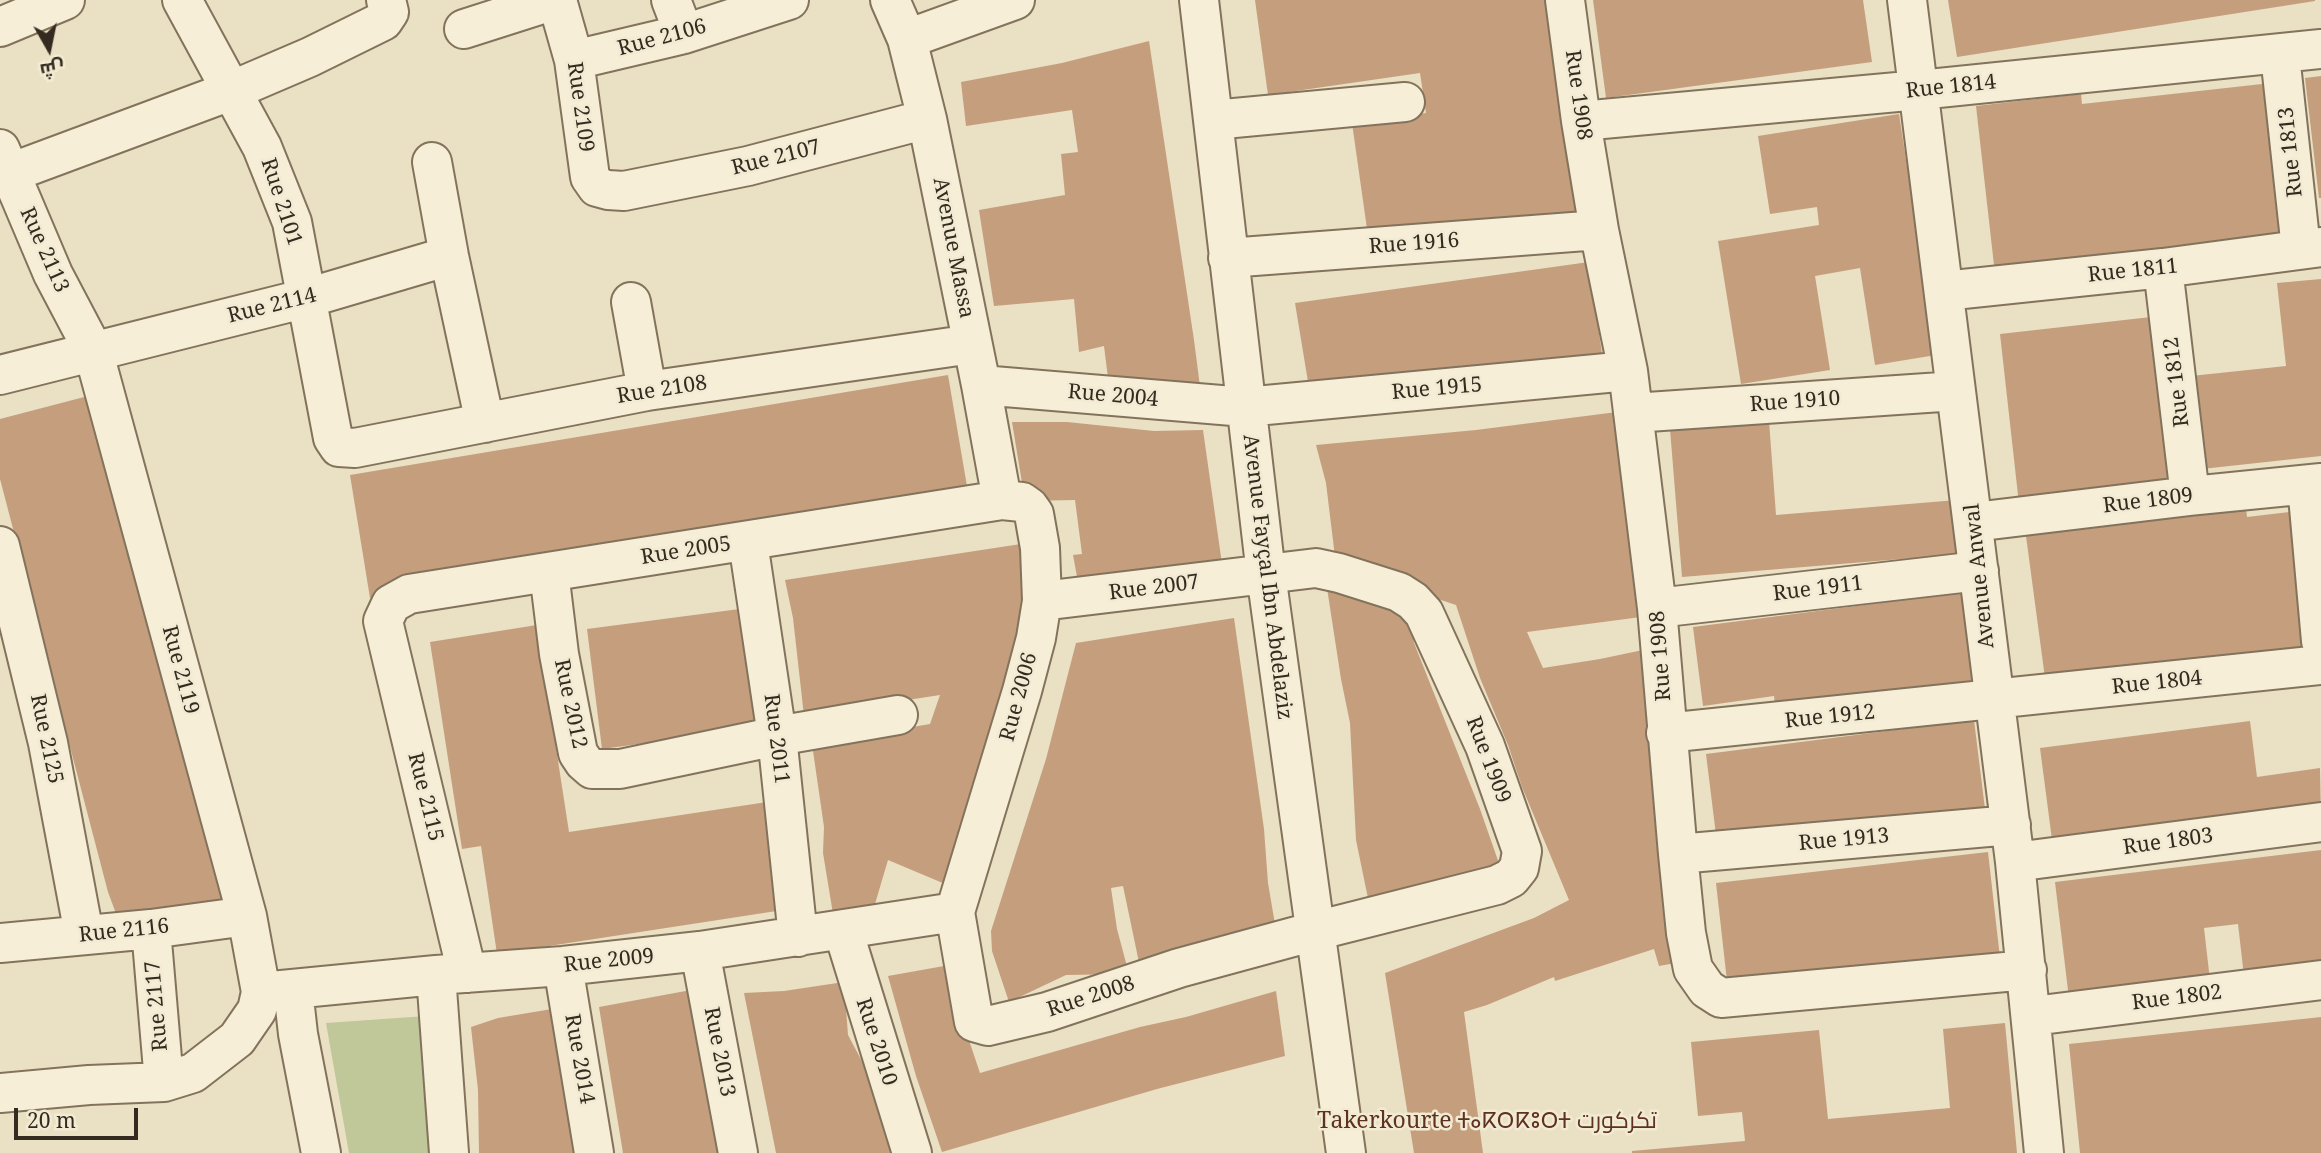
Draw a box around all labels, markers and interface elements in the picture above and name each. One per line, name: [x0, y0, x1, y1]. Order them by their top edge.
north arrow: [14, 14, 84, 84]
street label: Rue 2106: [615, 14, 709, 62]
street label: Rue 1908: [1559, 48, 1597, 142]
text: ش: [38, 55, 66, 84]
street label: Rue 2109: [561, 60, 599, 154]
street label: Rue 1814: [1905, 70, 1997, 104]
street label: Rue 1813: [2274, 106, 2308, 198]
street label: Rue 2107: [729, 135, 823, 181]
street label: Rue 2101: [255, 155, 307, 249]
street label: Avenue Massa: [927, 176, 979, 320]
street label: Rue 2113: [14, 203, 74, 297]
street label: Rue 1916: [1368, 228, 1460, 260]
street label: Rue 1811: [2087, 254, 2179, 288]
street label: Rue 2114: [225, 283, 319, 329]
street label: Rue 1812: [2159, 335, 2195, 429]
street label: Rue 2108: [615, 370, 709, 410]
street label: Rue 1915: [1391, 372, 1483, 406]
street label: Rue 2004: [1067, 379, 1159, 413]
street label: Rue 1910: [1749, 386, 1841, 418]
street label: Avenue Fayçal Ibn Abdelaziz: [1237, 433, 1297, 721]
street label: Rue 1809: [2101, 483, 2195, 519]
street label: Avenue Anwal: [1960, 502, 2000, 650]
street label: Rue 2005: [639, 531, 733, 571]
street label: Rue 2007: [1107, 570, 1201, 606]
street label: Rue 1911: [1771, 571, 1865, 607]
street label: Rue 1908: [1645, 610, 1677, 702]
street label: Rue 2119: [156, 623, 204, 717]
street label: Rue 2006: [995, 650, 1043, 744]
street label: Rue 2012: [548, 657, 592, 751]
street label: Rue 1804: [2111, 666, 2203, 700]
street label: Rue 2125: [24, 692, 68, 786]
street label: Rue 2011: [758, 692, 794, 786]
street label: Rue 1912: [1784, 700, 1876, 734]
street label: Rue 1909: [1460, 713, 1516, 807]
street label: Rue 2115: [402, 750, 448, 844]
street label: Rue 1913: [1798, 823, 1890, 857]
street label: Rue 1803: [2121, 823, 2215, 861]
street label: Rue 2116: [78, 914, 170, 948]
street label: Rue 2009: [563, 944, 655, 978]
street label: Rue 2117: [140, 960, 174, 1052]
street label: Rue 2008: [1044, 971, 1138, 1023]
street label: Rue 1802: [2130, 980, 2224, 1016]
street label: Rue 2010: [850, 995, 902, 1089]
street label: Rue 2013: [698, 1005, 740, 1099]
street label: Rue 2014: [559, 1012, 599, 1106]
scale bar: [18, 1094, 142, 1138]
text: 20 m: [27, 1106, 76, 1134]
district label: Takerkourte ⵜⴰⴽⵔⴽⵓⵔⵜ تكركورت: [1317, 1107, 1657, 1135]

